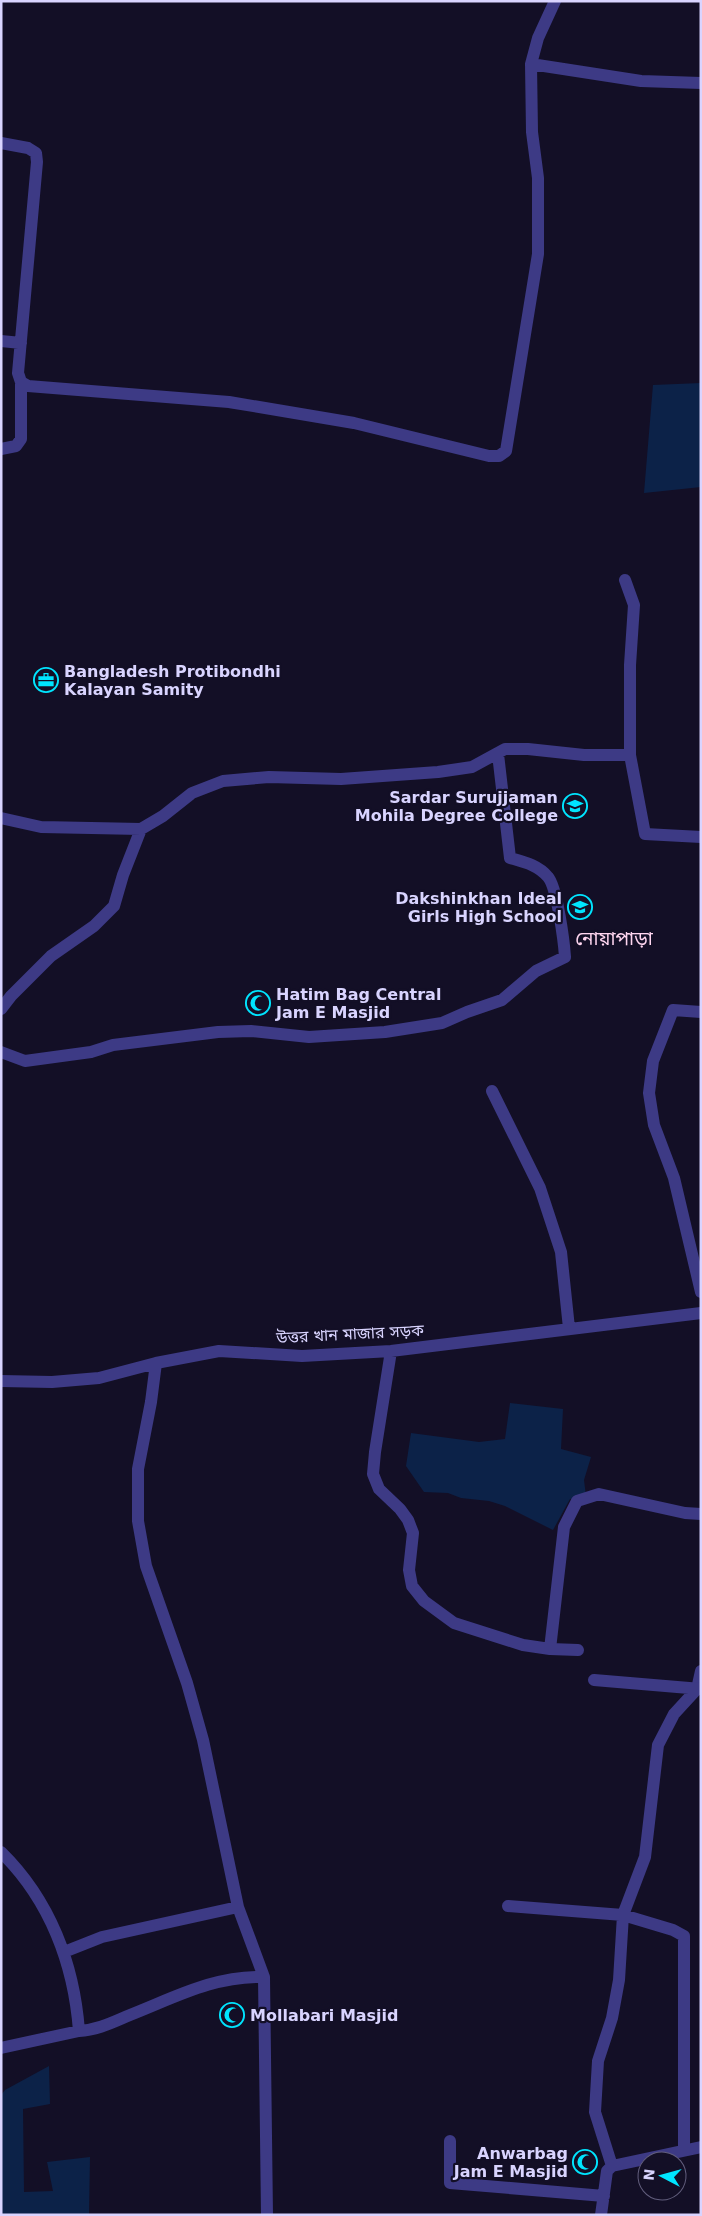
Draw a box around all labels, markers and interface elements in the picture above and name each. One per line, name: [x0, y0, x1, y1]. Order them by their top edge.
place label: Bangladesh Protibondhi Kalayan Samity: [64, 662, 281, 699]
office icon: Bangladesh Protibondhi Kalayan Samity: [33, 667, 59, 693]
place label: Sardar Surujjaman Mohila Degree College: [355, 788, 558, 825]
school or university icon: Sardar Surujjaman Mohila Degree College: [562, 793, 588, 819]
place label: Dakshinkhan Ideal Girls High School: [395, 889, 562, 926]
school or university icon: Dakshinkhan Ideal Girls High School: [567, 894, 593, 920]
district label: নোয়াপাড়া: [575, 927, 654, 949]
place label: Hatim Bag Central Jam E Masjid: [275, 985, 441, 1022]
mosque icon: Hatim Bag Central Jam E Masjid: [245, 990, 271, 1016]
street label: উত্তর খান মাজার সড়ক: [275, 1321, 425, 1347]
mosque icon: Mollabari Masjid: [219, 2002, 245, 2028]
place label: Mollabari Masjid: [250, 2006, 399, 2025]
place label: Anwarbag Jam E Masjid: [453, 2144, 568, 2181]
mosque icon: Anwarbag Jam E Masjid: [572, 2149, 598, 2175]
north arrow: [637, 2151, 687, 2201]
text: N: [641, 2168, 658, 2181]

